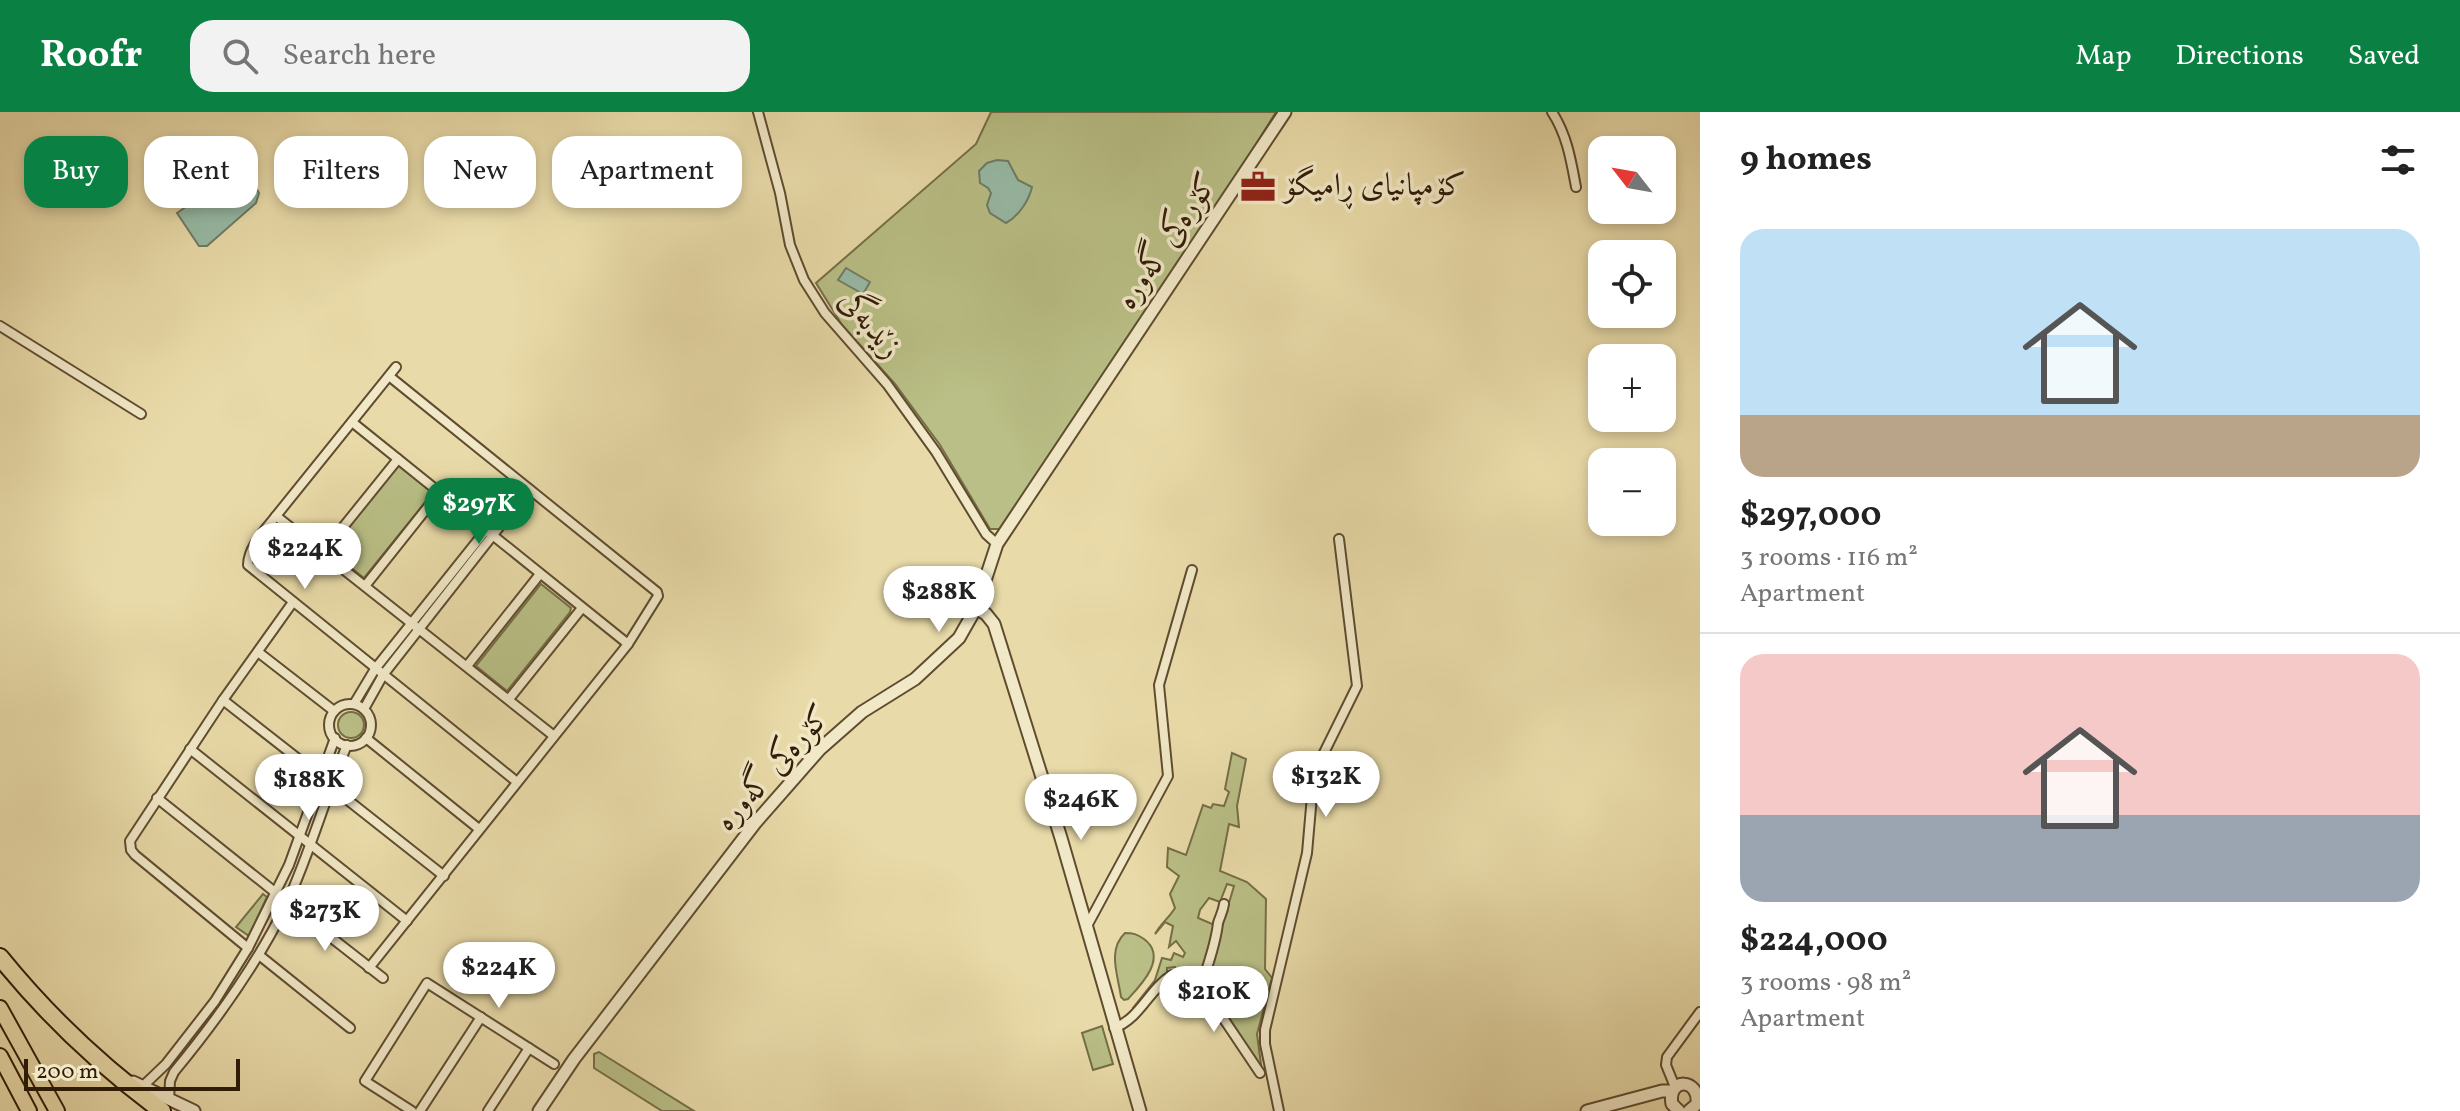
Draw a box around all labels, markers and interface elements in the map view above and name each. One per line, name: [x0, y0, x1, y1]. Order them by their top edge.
search box: [190, 20, 750, 92]
text: Roofr: [40, 30, 142, 83]
icon: search: [218, 34, 262, 78]
text: Search here: [282, 35, 436, 77]
text: Map: [2076, 37, 2132, 76]
text: Directions: [2176, 37, 2304, 76]
text: Saved: [2348, 37, 2420, 76]
chip: Buy: [24, 136, 128, 208]
chip: Rent: [144, 136, 258, 208]
chip: Filters: [274, 136, 408, 208]
chip: New: [424, 136, 536, 208]
chip: Apartment: [552, 136, 742, 208]
north arrow: [1588, 136, 1676, 224]
map controls: [1588, 136, 1676, 536]
text: 9 homes: [1740, 137, 1872, 184]
icon: filters: [2376, 138, 2420, 182]
street label: کۆرەکی گەورە: [1104, 163, 1230, 319]
place label: کۆمپانیای ڕامیگۆ: [1281, 164, 1466, 210]
office icon: کۆمپانیای ڕامیگۆ: [1239, 168, 1277, 206]
button: locate: [1588, 240, 1676, 328]
street label: زێدبەگی: [827, 278, 915, 369]
icon: home: [2008, 281, 2152, 425]
button: +: [1588, 344, 1676, 432]
button: −: [1588, 448, 1676, 536]
pin: $297K: [423, 478, 535, 546]
text: $297K: [442, 486, 516, 522]
text: $297,000: [1740, 493, 1881, 540]
pin: $224K: [249, 523, 361, 591]
text: $224K: [267, 531, 343, 567]
text: 3 rooms · 116 m²: [1740, 540, 1918, 576]
pin: $288K: [883, 566, 995, 634]
text: $288K: [901, 574, 977, 610]
text: Apartment: [1740, 576, 1865, 612]
street label: کۆرەکی گەورە: [703, 694, 843, 842]
icon: home: [2008, 706, 2152, 850]
pin: $132K: [1270, 751, 1382, 819]
pin: $188K: [253, 754, 365, 822]
text: $132K: [1291, 759, 1361, 795]
text: $188K: [273, 762, 345, 798]
pin: $246K: [1025, 774, 1137, 842]
text: $246K: [1043, 782, 1119, 818]
pin: $273K: [269, 885, 381, 953]
text: $273K: [289, 893, 361, 929]
text: $224,000: [1740, 918, 1888, 965]
pin: $224K: [443, 942, 555, 1010]
text: $224K: [461, 950, 537, 986]
text: 3 rooms · 98 m²: [1740, 965, 1911, 1001]
pin: $210K: [1158, 966, 1270, 1034]
text: $210K: [1177, 974, 1251, 1010]
text: Apartment: [1740, 1001, 1865, 1037]
scale bar: [24, 1055, 240, 1091]
text: 200 m: [36, 1057, 98, 1088]

